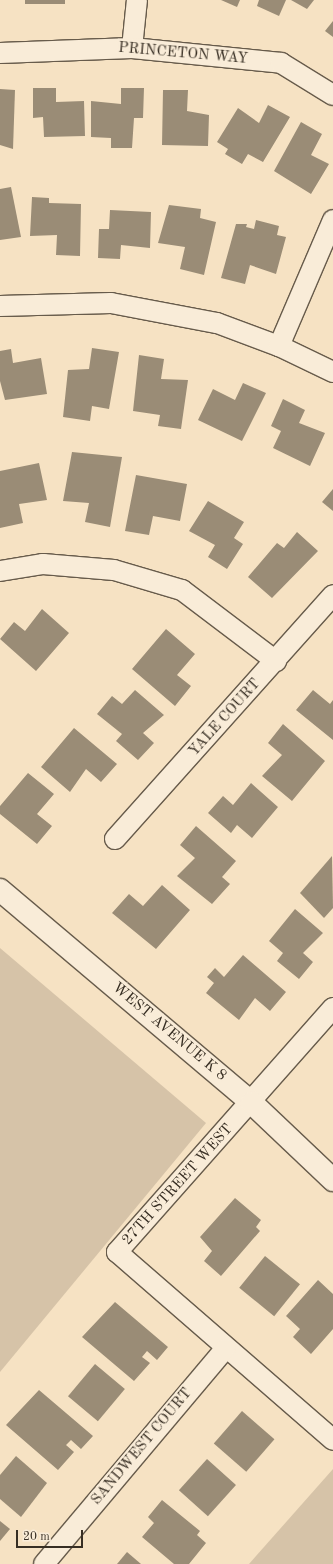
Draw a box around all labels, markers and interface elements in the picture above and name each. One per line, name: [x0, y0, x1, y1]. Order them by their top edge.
street label: PRINCETON WAY: [117, 39, 249, 69]
street label: YALE COURT: [185, 675, 265, 761]
street label: WEST AVENUE K 8: [108, 979, 230, 1085]
street label: 27TH STREET WEST: [119, 1121, 237, 1249]
street label: SANDWEST COURT: [88, 1385, 196, 1509]
scale bar: [18, 1522, 85, 1548]
text: 20 m: [23, 1531, 50, 1543]

